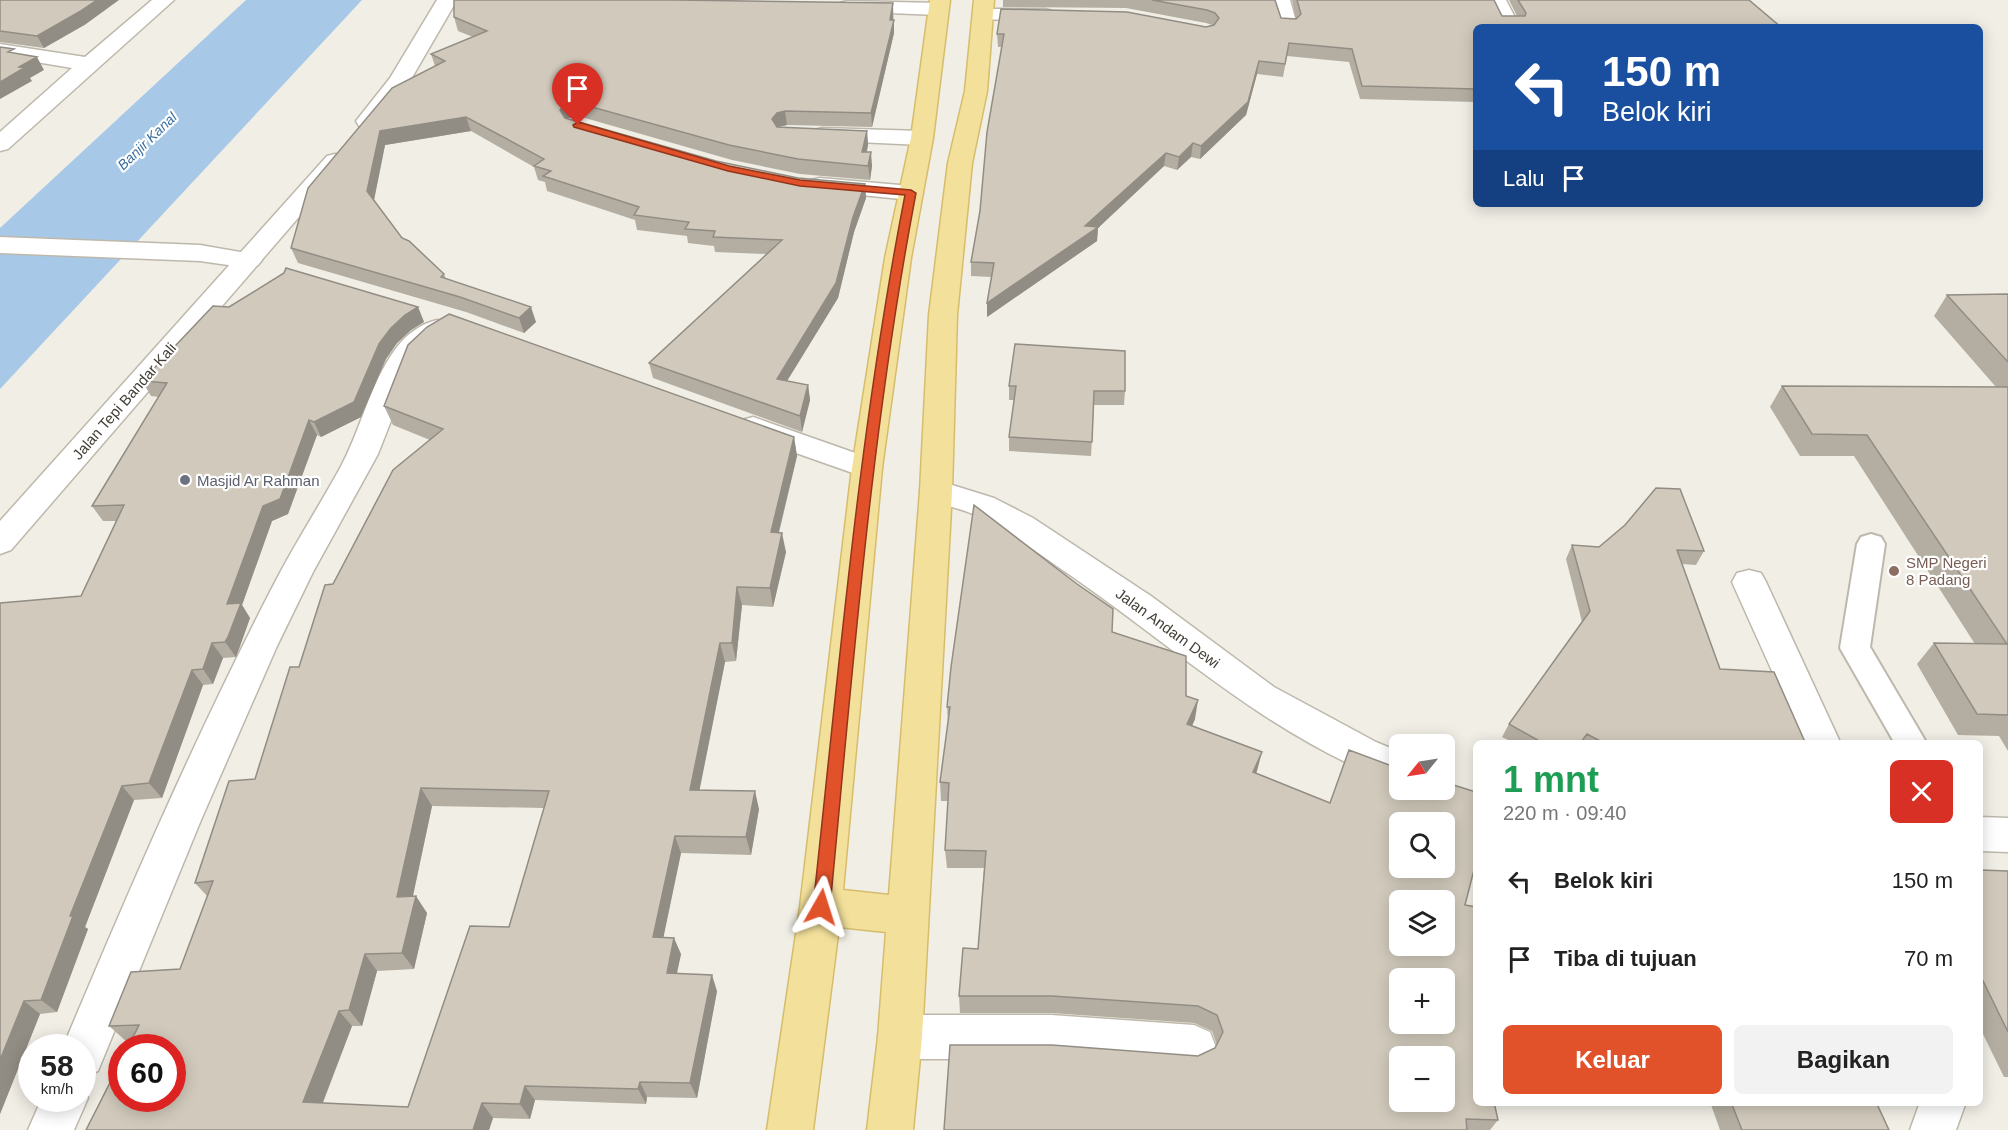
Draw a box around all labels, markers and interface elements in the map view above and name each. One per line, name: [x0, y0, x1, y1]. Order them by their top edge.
icon: left: [1503, 48, 1581, 126]
text: 150 m: [1602, 48, 1721, 95]
pin: [552, 63, 603, 125]
icon: arrive: [561, 72, 594, 105]
text: Belok kiri: [1602, 97, 1712, 127]
water label: Banjir Kanal: [114, 108, 180, 173]
icon: arrive: [1557, 162, 1590, 195]
text: Lalu: [1503, 166, 1545, 191]
street label: Jalan Tepi Bandar Kali: [69, 339, 179, 463]
place label: Masjid Ar Rahman: [197, 472, 320, 489]
marker: Masjid Ar Rahman: [178, 473, 192, 487]
place label: SMP Negeri 8 Padang: [1906, 554, 1987, 588]
marker: SMP Negeri 8 Padang: [1887, 564, 1901, 578]
street label: Jalan Andam Dewi: [1113, 585, 1223, 671]
north arrow: [1389, 734, 1455, 800]
map controls: [1389, 734, 1455, 1112]
text: 1 mnt: [1503, 759, 1599, 800]
button: close: [1890, 760, 1953, 823]
text: 220 m · 09:40: [1503, 802, 1626, 824]
button: search: [1389, 812, 1455, 878]
icon: left: [1503, 865, 1536, 898]
text: Belok kiri: [1554, 868, 1653, 893]
text: 150 m: [1892, 868, 1953, 893]
position arrow: [789, 875, 853, 939]
button: layers: [1389, 890, 1455, 956]
icon: arrive: [1503, 943, 1536, 976]
text: Tiba di tujuan: [1554, 946, 1697, 971]
text: 70 m: [1904, 946, 1953, 971]
button: +: [1389, 968, 1455, 1034]
button: Keluar: [1503, 1025, 1722, 1094]
button: Bagikan: [1734, 1025, 1953, 1094]
speed limit sign: 60: [108, 1034, 186, 1112]
button: −: [1389, 1046, 1455, 1112]
text: 58: [40, 1049, 74, 1082]
text: km/h: [41, 1080, 73, 1097]

